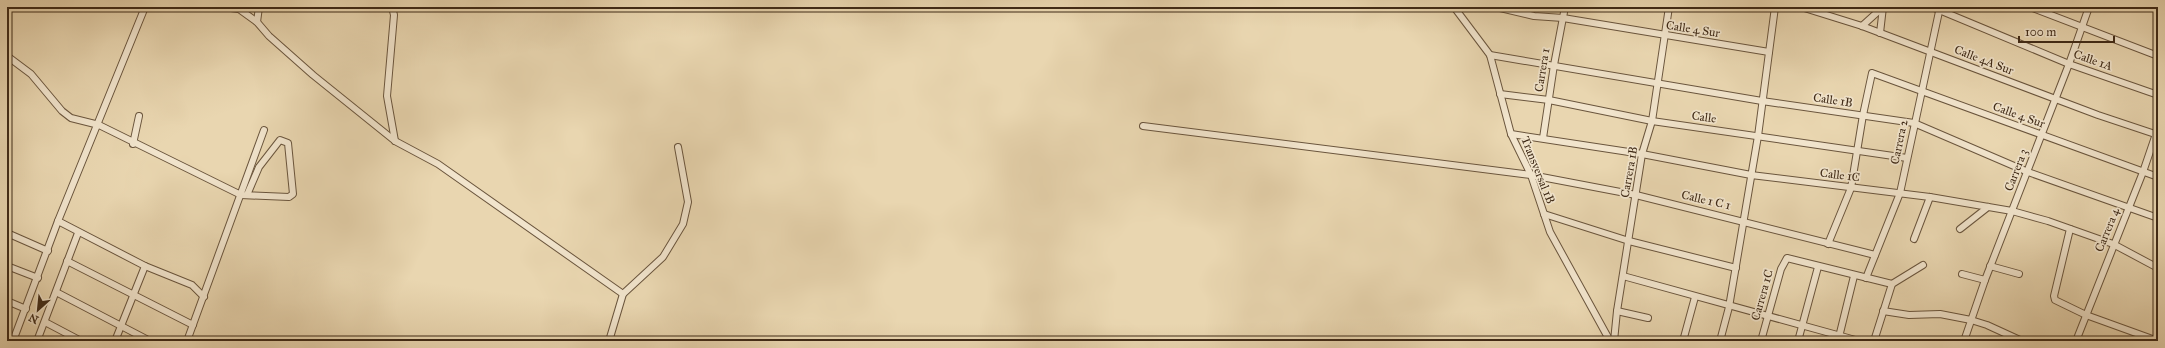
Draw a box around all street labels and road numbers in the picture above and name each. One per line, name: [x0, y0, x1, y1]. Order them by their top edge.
street label: Calle 4 Sur: [1665, 18, 1721, 40]
street label: Calle 4A Sur: [1952, 42, 2016, 78]
street label: Carrera 1: [1532, 47, 1552, 93]
street label: Calle 1A: [2072, 47, 2114, 73]
street label: Calle 1B: [1812, 90, 1854, 110]
street label: Calle 4 Sur: [1991, 99, 2047, 131]
street label: Calle: [1691, 108, 1717, 126]
street label: Carrera 2: [1887, 118, 1911, 166]
street label: Transversal 1B: [1518, 134, 1558, 206]
street label: Carrera 1B: [1618, 145, 1640, 199]
street label: Carrera 3: [2002, 147, 2031, 193]
street label: Calle 1C: [1819, 166, 1861, 184]
street label: Calle 1 C 1: [1680, 188, 1732, 213]
street label: Carrera 4: [2092, 206, 2122, 254]
street label: Carrera 1C: [1748, 268, 1776, 322]

